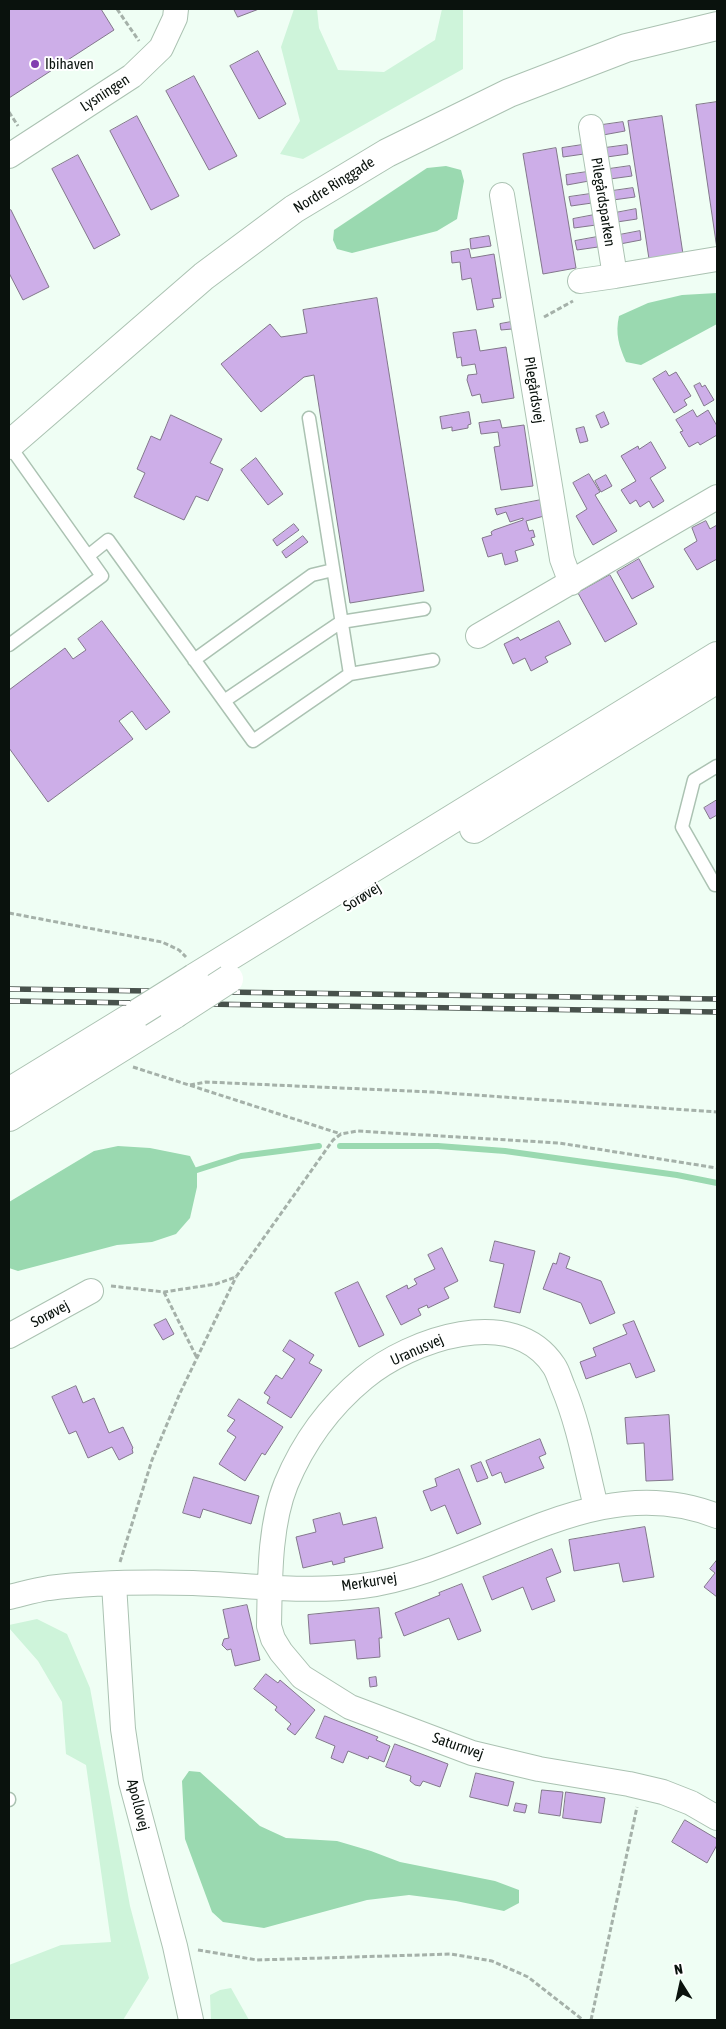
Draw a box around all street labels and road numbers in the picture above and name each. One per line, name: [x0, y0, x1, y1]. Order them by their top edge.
street label: Lysningen: [77, 70, 133, 116]
street label: Nordre Ringgade: [290, 153, 378, 217]
street label: Pilegårdsparken: [587, 156, 619, 248]
street label: Pilegårdsvej: [520, 355, 548, 425]
street label: Sorøvej: [340, 879, 384, 915]
street label: Sorøvej: [28, 1296, 72, 1332]
street label: Uranusvej: [388, 1330, 446, 1370]
street label: Merkurvej: [340, 1569, 398, 1595]
street label: Saturnvej: [430, 1729, 486, 1763]
street label: Apollovej: [123, 1777, 153, 1833]

